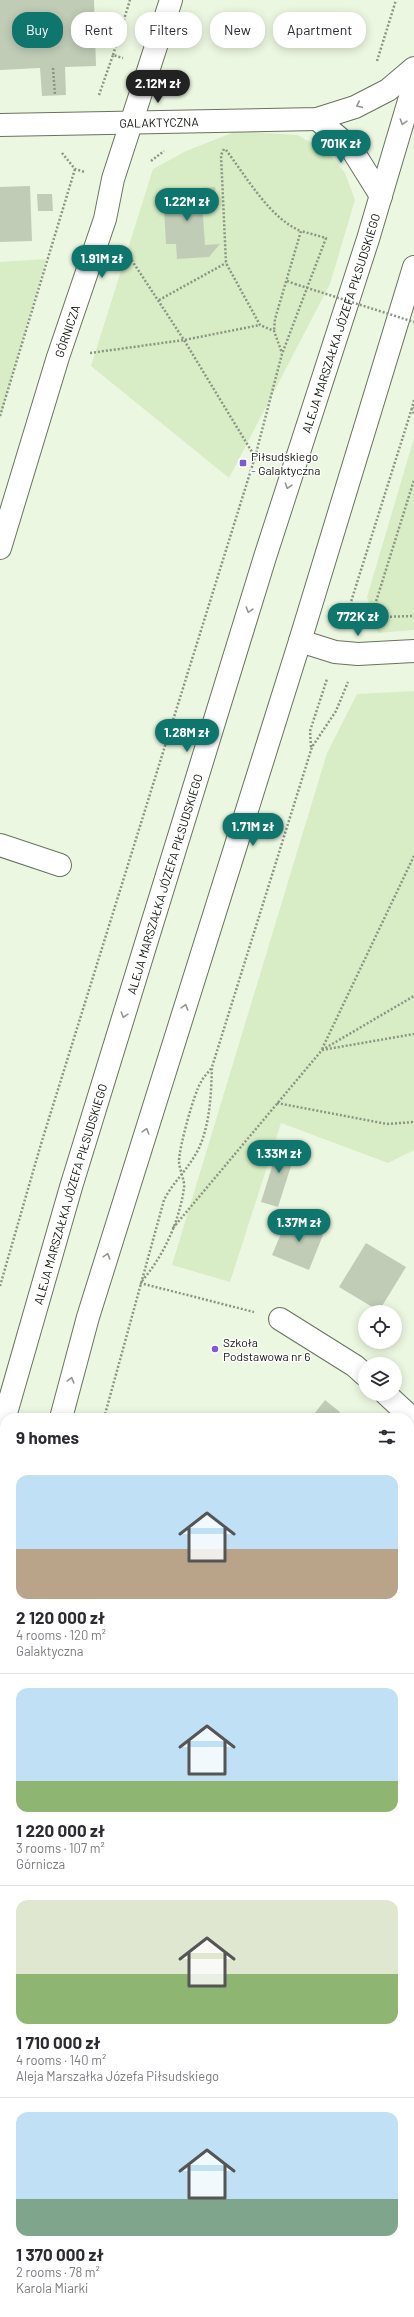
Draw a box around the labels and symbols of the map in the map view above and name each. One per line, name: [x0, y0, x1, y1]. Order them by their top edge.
pin: 2.12M zł: [117, 70, 199, 104]
one-way arrow: [355, 100, 363, 108]
street label: GALAKTYCZNA: [119, 114, 199, 130]
one-way arrow: [399, 118, 408, 125]
pin: 701K zł: [304, 130, 378, 164]
pin: 1.22M zł: [146, 188, 228, 222]
street label: ALEJA MARSZAŁKA JÓZEFA PIŁSUDSKIEGO: [299, 212, 382, 435]
pin: 1.91M zł: [61, 245, 143, 279]
street label: GÓRNICZA: [51, 303, 82, 359]
place label: Piłsudskiego - Galaktyczna: [251, 449, 320, 477]
marker: Piłsudskiego - Galaktyczna: [238, 458, 248, 468]
one-way arrow: [284, 482, 293, 489]
pin: 772K zł: [321, 603, 395, 637]
one-way arrow: [245, 606, 254, 613]
pin: 1.28M zł: [146, 719, 228, 753]
street label: ALEJA MARSZAŁKA JÓZEFA PIŁSUDSKIEGO: [124, 772, 205, 996]
pin: 1.71M zł: [212, 813, 294, 847]
one-way arrow: [180, 1004, 189, 1011]
one-way arrow: [120, 1011, 129, 1018]
street label: ALEJA MARSZAŁKA JÓZEFA PIŁSUDSKIEGO: [31, 1082, 109, 1306]
one-way arrow: [141, 1128, 150, 1135]
pin: 1.33M zł: [238, 1140, 320, 1174]
pin: 1.37M zł: [258, 1209, 340, 1243]
one-way arrow: [102, 1252, 111, 1259]
place label: Szkoła Podstawowa nr 6: [223, 1335, 310, 1363]
marker: Szkoła Podstawowa nr 6: [210, 1344, 220, 1354]
one-way arrow: [66, 1377, 75, 1384]

